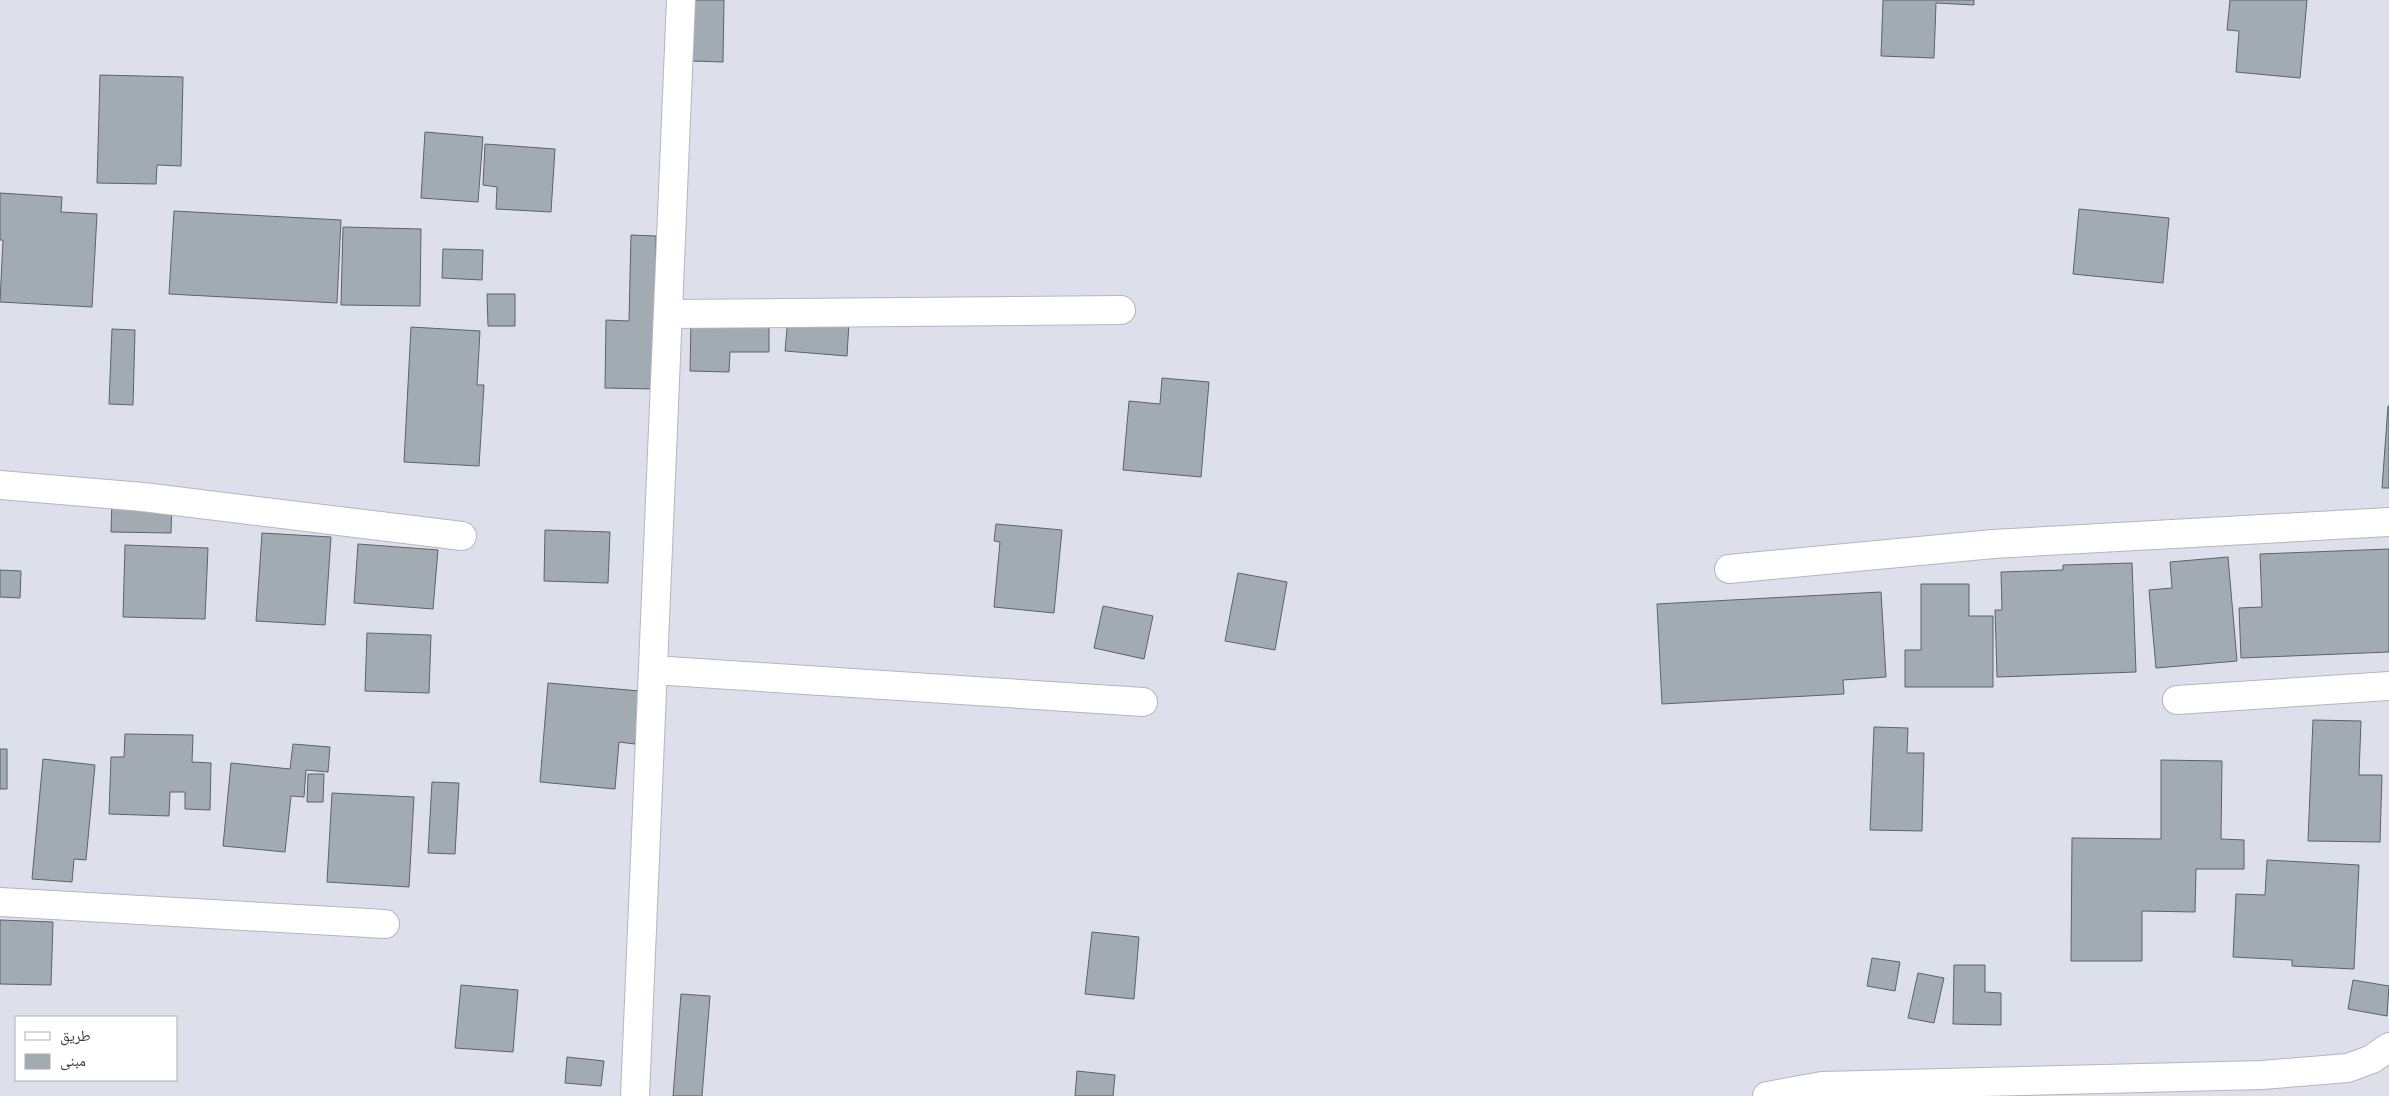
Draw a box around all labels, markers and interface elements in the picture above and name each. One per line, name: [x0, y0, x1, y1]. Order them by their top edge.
legend: [15, 1016, 178, 1081]
text: طريق: [60, 1025, 91, 1046]
text: مبنى: [60, 1050, 86, 1071]

